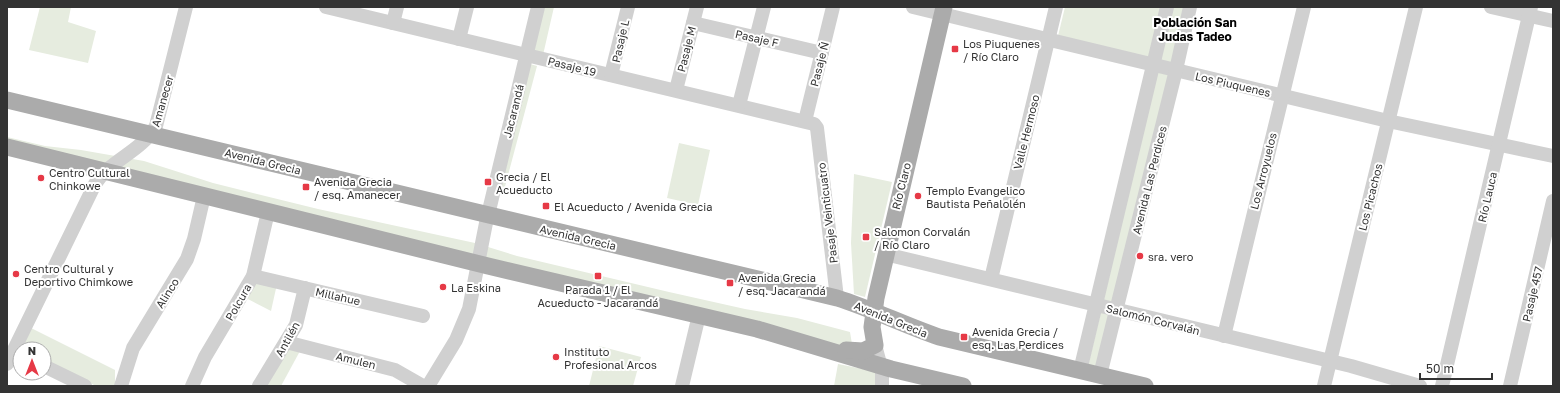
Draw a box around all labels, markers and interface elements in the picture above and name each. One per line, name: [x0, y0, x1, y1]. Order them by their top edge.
district label: Población San Judas Tadeo: [1153, 15, 1237, 44]
street label: Pasaje L: [609, 18, 631, 64]
street label: Pasaje M: [674, 25, 698, 73]
street label: Pasaje F: [734, 27, 780, 49]
place label: Los Piuquenes / Río Claro: [963, 37, 1040, 63]
street label: Pasaje Ñ: [807, 40, 831, 88]
marker: Los Piuquenes / Río Claro: [950, 44, 960, 54]
street label: Pasaje 19: [546, 54, 598, 78]
street label: Los Piuquenes: [1194, 69, 1272, 99]
street label: Amanecer: [148, 73, 176, 128]
street label: Jacarandá: [500, 83, 526, 139]
street label: Valle Hermoso: [1010, 93, 1042, 171]
street label: Avenida Las Perdices: [1129, 124, 1169, 236]
street label: Los Arroyuelos: [1247, 131, 1279, 211]
street label: Avenida Grecia: [224, 145, 302, 177]
street label: Pasaje Veinticuatro: [814, 161, 840, 264]
street label: Río Claro: [889, 161, 913, 211]
street label: Los Picachos: [1355, 162, 1385, 232]
place label: Centro Cultural Chinkowe: [49, 166, 130, 192]
place label: Grecia / El Acueducto: [496, 170, 553, 196]
street label: Río Lauca: [1475, 171, 1499, 223]
marker: Centro Cultural Chinkowe: [36, 173, 46, 183]
place label: Avenida Grecia / esq. Amanecer: [314, 175, 401, 201]
marker: Grecia / El Acueducto: [483, 177, 493, 187]
marker: Avenida Grecia / esq. Amanecer: [301, 182, 311, 192]
place label: Templo Evangelico Bautista Peñalolén: [926, 184, 1026, 210]
marker: Templo Evangelico Bautista Peñalolén: [913, 191, 923, 201]
place label: El Acueducto / Avenida Grecia: [554, 200, 712, 213]
marker: El Acueducto / Avenida Grecia: [541, 201, 551, 211]
street label: Avenida Grecia: [539, 222, 617, 252]
place label: Salomon Corvalán / Río Claro: [874, 225, 970, 251]
marker: Salomon Corvalán / Río Claro: [861, 232, 871, 242]
place label: sra. vero: [1148, 250, 1194, 263]
marker: sra. vero: [1135, 251, 1145, 261]
place label: Centro Cultural y Deportivo Chimkowe: [24, 262, 133, 288]
street label: Pasaje 457: [1519, 265, 1545, 323]
marker: Centro Cultural y Deportivo Chimkowe: [11, 269, 21, 279]
marker: Parada 1 / El Acueducto - Jacarandá: [593, 271, 603, 281]
place label: Avenida Grecia / esq. Jacarandá: [738, 271, 826, 297]
street label: Alinco: [153, 275, 181, 310]
marker: Avenida Grecia / esq. Jacarandá: [725, 278, 735, 288]
street label: Polcura: [222, 281, 254, 323]
place label: La Eskina: [451, 281, 501, 294]
marker: La Eskina: [438, 282, 448, 292]
place label: Parada 1 / El Acueducto - Jacarandá: [537, 283, 659, 309]
street label: Millahue: [314, 285, 362, 307]
street label: Avenida Grecia: [852, 298, 930, 340]
street label: Salomón Corvalán: [1105, 301, 1201, 337]
street label: Antilén: [272, 319, 302, 359]
place label: Avenida Grecia / esq. Las Perdices: [972, 325, 1064, 351]
marker: Avenida Grecia / esq. Las Perdices: [959, 332, 969, 342]
north arrow: [12, 341, 52, 381]
text: N: [28, 344, 36, 357]
place label: Instituto Profesional Arcos: [564, 345, 657, 371]
street label: Amulen: [335, 349, 377, 371]
marker: Instituto Profesional Arcos: [551, 352, 561, 362]
scale bar: [1420, 355, 1492, 381]
text: 50 m: [1426, 361, 1454, 376]

